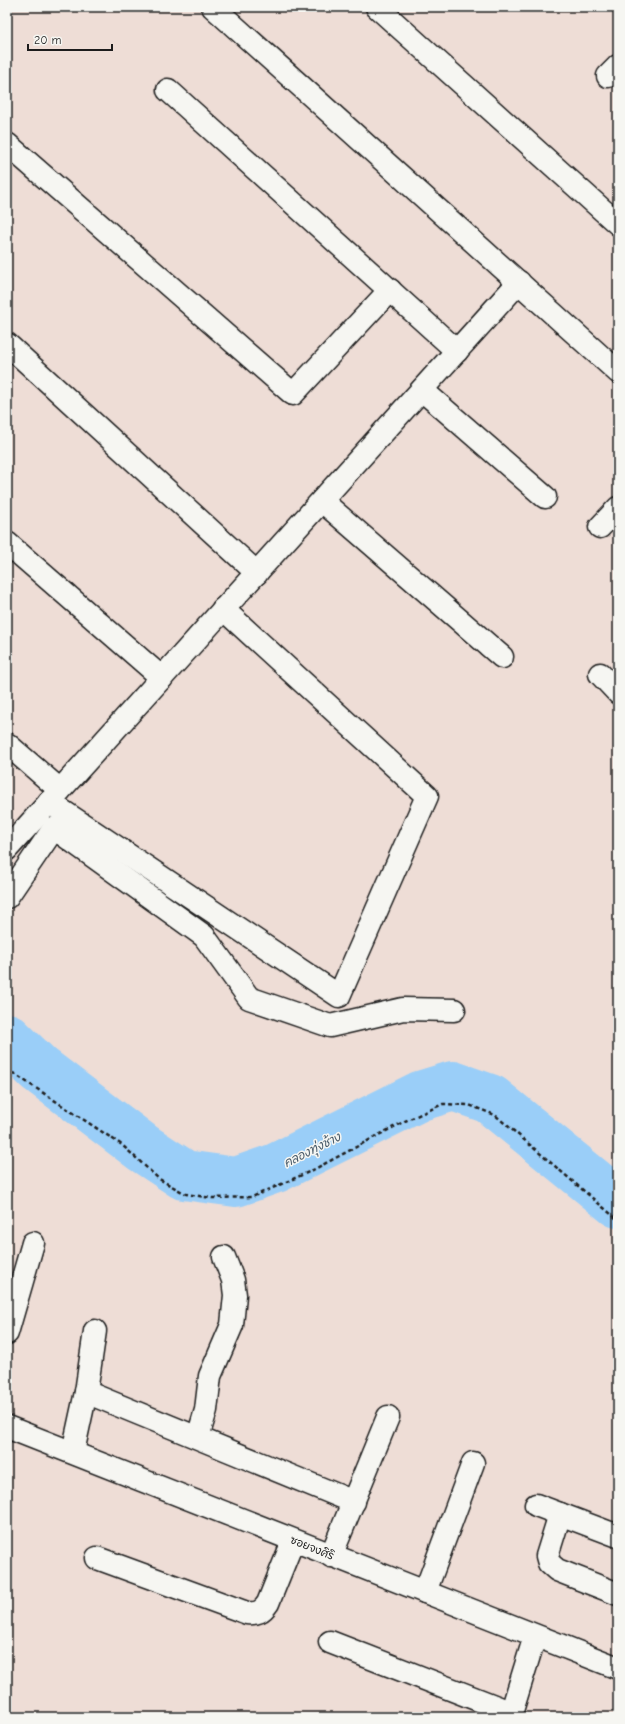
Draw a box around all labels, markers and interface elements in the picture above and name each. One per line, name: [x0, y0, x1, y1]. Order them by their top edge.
scale bar: [28, 26, 112, 52]
text: 20 m: [34, 33, 62, 47]
water label: คลองทุ่งช้าง: [281, 1128, 345, 1172]
street label: ซอยจงศิริ: [288, 1532, 337, 1563]

